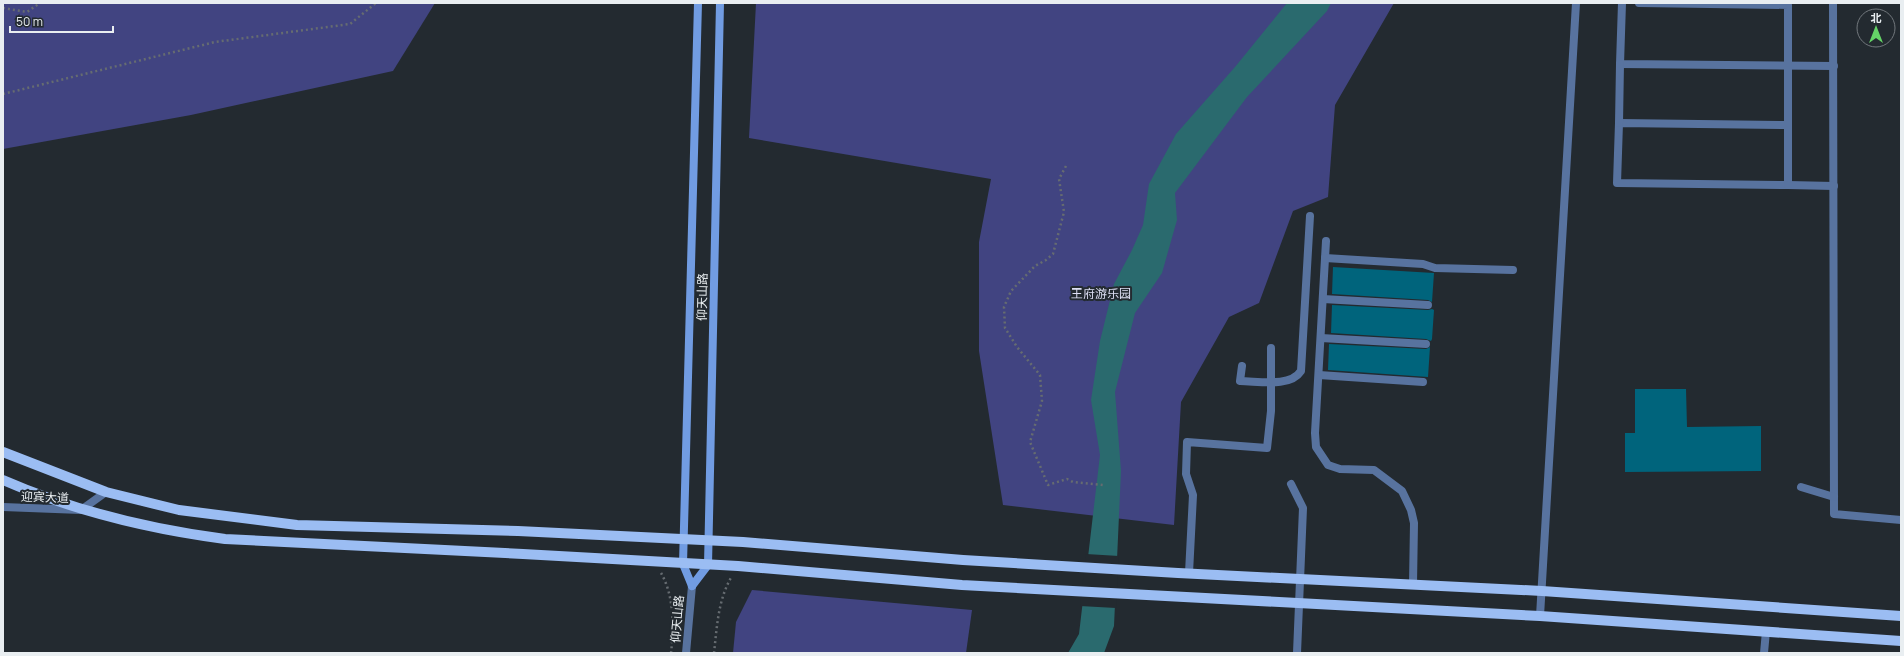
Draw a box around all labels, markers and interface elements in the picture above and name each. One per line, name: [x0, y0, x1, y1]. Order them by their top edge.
scale bar: [10, 8, 113, 34]
north arrow: [1856, 8, 1896, 48]
text: 北: [1871, 10, 1882, 25]
text: 50 m: [16, 13, 43, 30]
street label: 仰天山路: [693, 273, 711, 321]
park label: 王府游乐园: [1071, 285, 1131, 302]
street label: 迎宾大道: [21, 488, 69, 506]
street label: 仰天山路: [666, 594, 688, 644]

